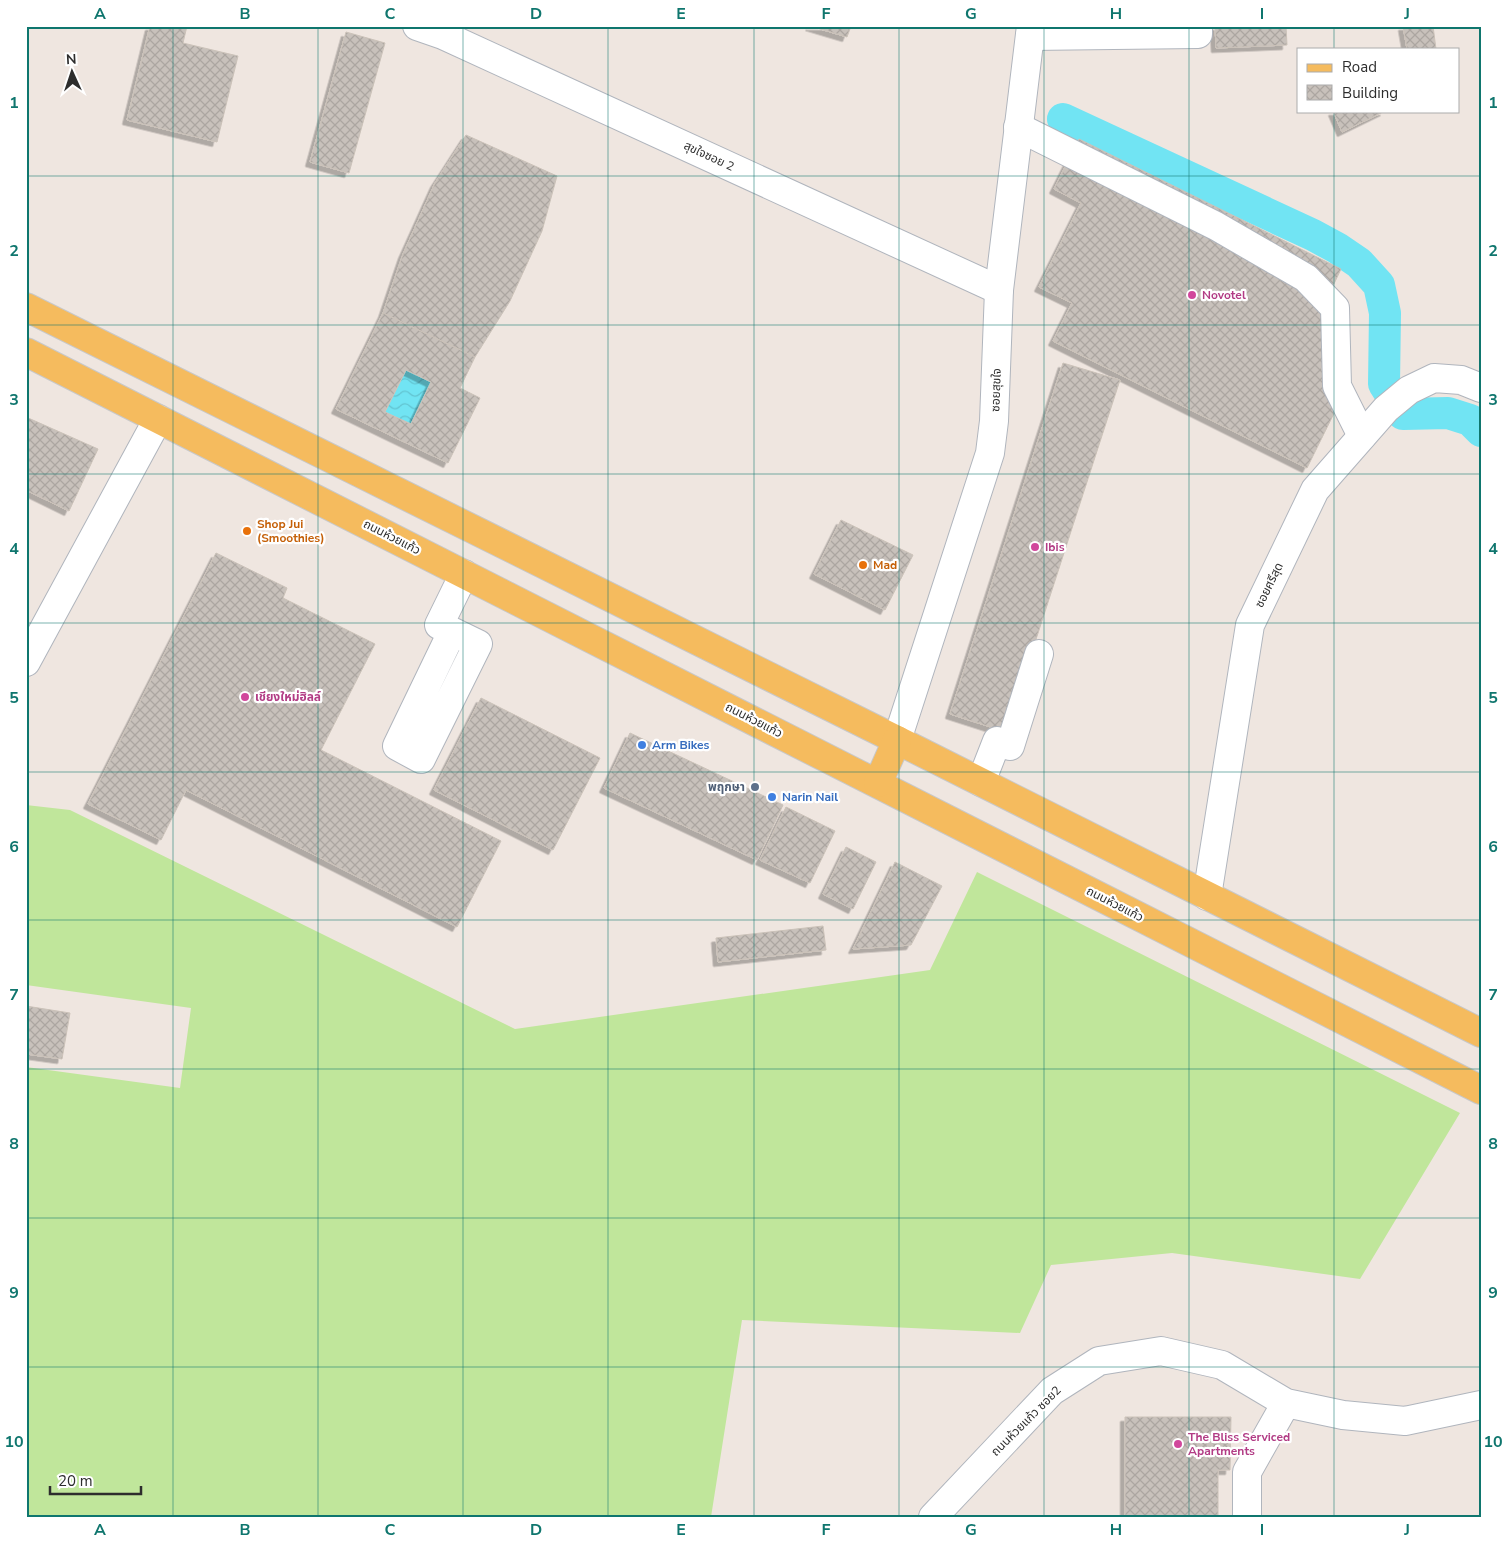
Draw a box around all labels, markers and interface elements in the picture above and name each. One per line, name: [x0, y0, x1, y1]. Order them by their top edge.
text: A: [94, 3, 106, 25]
text: B: [239, 3, 251, 25]
text: C: [385, 3, 396, 25]
text: D: [530, 3, 542, 25]
text: E: [676, 3, 686, 25]
text: F: [822, 3, 831, 25]
text: G: [965, 3, 977, 25]
text: H: [1110, 3, 1122, 25]
text: I: [1260, 3, 1264, 25]
text: J: [1403, 3, 1410, 25]
north arrow: [48, 48, 98, 98]
legend: [1297, 48, 1460, 112]
text: N: [66, 50, 77, 69]
text: Road: [1342, 57, 1377, 77]
text: Building: [1342, 83, 1398, 103]
text: 1: [9, 92, 19, 114]
text: 1: [1488, 92, 1498, 114]
street label: สุขใจซอย 2: [681, 137, 737, 175]
text: 2: [9, 240, 19, 262]
text: 2: [1488, 240, 1498, 262]
place label: Novotel: [1202, 287, 1246, 303]
marker: Novotel: [1186, 289, 1198, 301]
street label: ซอยสุขใจ: [987, 368, 1005, 412]
text: 3: [9, 389, 19, 411]
text: 3: [1488, 389, 1498, 411]
place label: Shop Jui (Smoothies): [257, 516, 325, 546]
street label: ถนนห้วยแก้ว: [361, 516, 423, 558]
marker: Shop Jui (Smoothies): [241, 525, 253, 537]
text: 4: [9, 538, 19, 560]
text: 4: [1488, 538, 1498, 560]
place label: Ibis: [1045, 539, 1065, 555]
marker: Ibis: [1029, 541, 1041, 553]
place label: Mad: [873, 557, 897, 573]
marker: Mad: [857, 559, 869, 571]
street label: ซอยศรีสุด: [1251, 560, 1287, 610]
text: 5: [9, 687, 19, 709]
text: 5: [1488, 687, 1498, 709]
place label: เชียงใหม่ฮิลล์: [255, 689, 321, 705]
marker: เชียงใหม่ฮิลล์: [239, 691, 251, 703]
street label: ถนนห้วยแก้ว: [723, 699, 785, 741]
place label: Arm Bikes: [652, 737, 710, 753]
marker: Arm Bikes: [636, 739, 648, 751]
place label: พฤกษา: [708, 779, 745, 795]
marker: พฤกษา: [749, 781, 761, 793]
place label: Narin Nail: [782, 789, 838, 805]
marker: Narin Nail: [766, 791, 778, 803]
text: 6: [9, 836, 19, 858]
text: 6: [1488, 836, 1498, 858]
street label: ถนนห้วยแก้ว: [1084, 883, 1146, 925]
text: 7: [9, 984, 19, 1006]
text: 7: [1488, 984, 1498, 1006]
text: 8: [9, 1133, 19, 1155]
text: 8: [1488, 1133, 1498, 1155]
text: 9: [9, 1282, 19, 1304]
text: 9: [1488, 1282, 1498, 1304]
street label: ถนนห้วยแก้ว ซอย2: [987, 1382, 1065, 1460]
place label: The Bliss Serviced Apartments: [1188, 1429, 1290, 1459]
text: 10: [4, 1431, 24, 1453]
text: 10: [1483, 1431, 1503, 1453]
marker: The Bliss Serviced Apartments: [1172, 1438, 1184, 1450]
scale bar: [50, 1463, 141, 1495]
text: 20 m: [58, 1471, 93, 1491]
text: A: [94, 1519, 106, 1541]
text: B: [239, 1519, 251, 1541]
text: C: [385, 1519, 396, 1541]
text: D: [530, 1519, 542, 1541]
text: E: [676, 1519, 686, 1541]
text: F: [822, 1519, 831, 1541]
text: G: [965, 1519, 977, 1541]
text: H: [1110, 1519, 1122, 1541]
text: I: [1260, 1519, 1264, 1541]
text: J: [1403, 1519, 1410, 1541]

